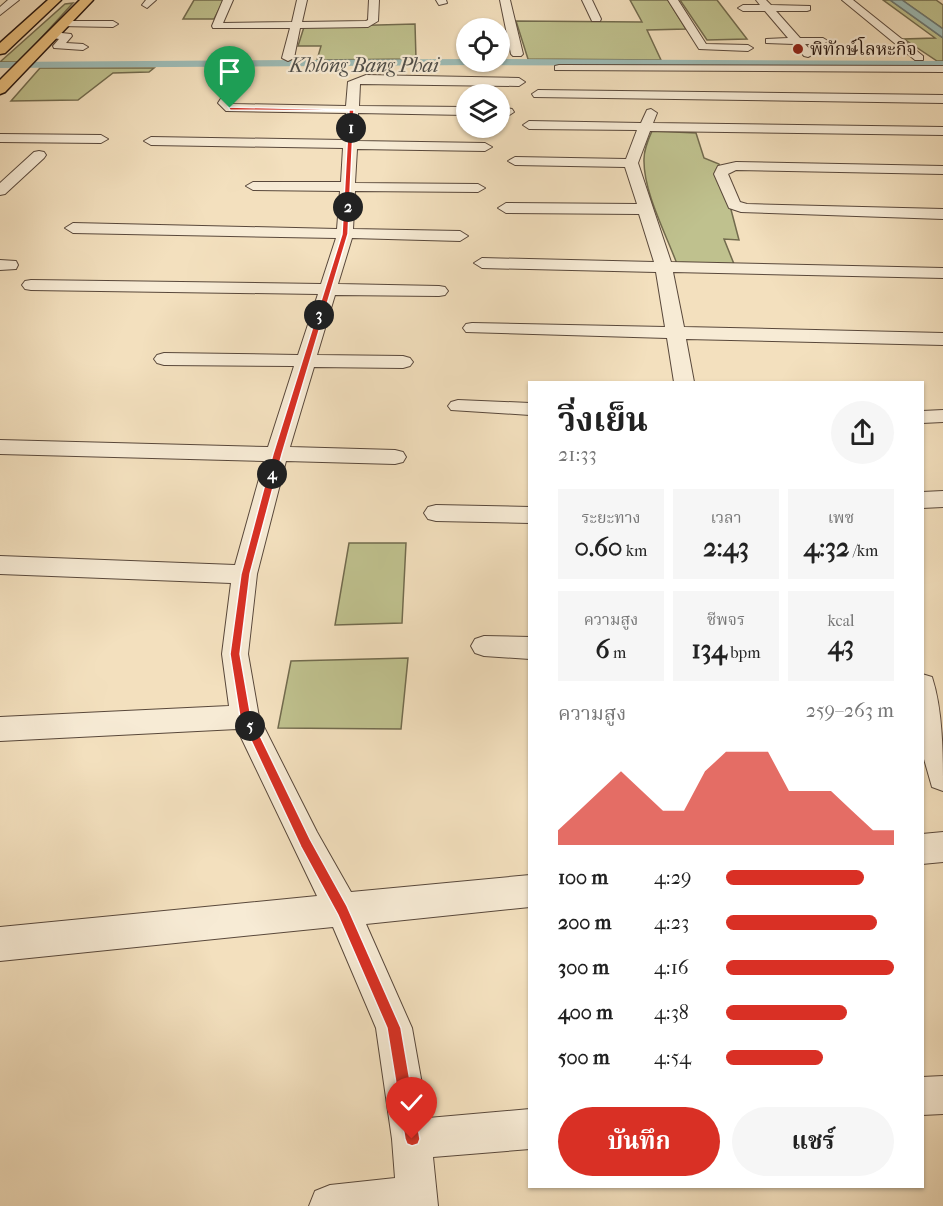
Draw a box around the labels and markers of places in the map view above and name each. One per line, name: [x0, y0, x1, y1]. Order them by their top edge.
place label: พิทักษ์โลหะกิจ: [810, 36, 917, 60]
marker: พิทักษ์โลหะกิจ: [791, 42, 805, 56]
pin: [204, 46, 255, 108]
pin: 1: [336, 113, 366, 143]
pin: 2: [333, 192, 363, 222]
pin: 3: [304, 300, 334, 330]
pin: 4: [257, 459, 287, 489]
pin: 5: [235, 711, 265, 741]
pin: [386, 1077, 437, 1139]

